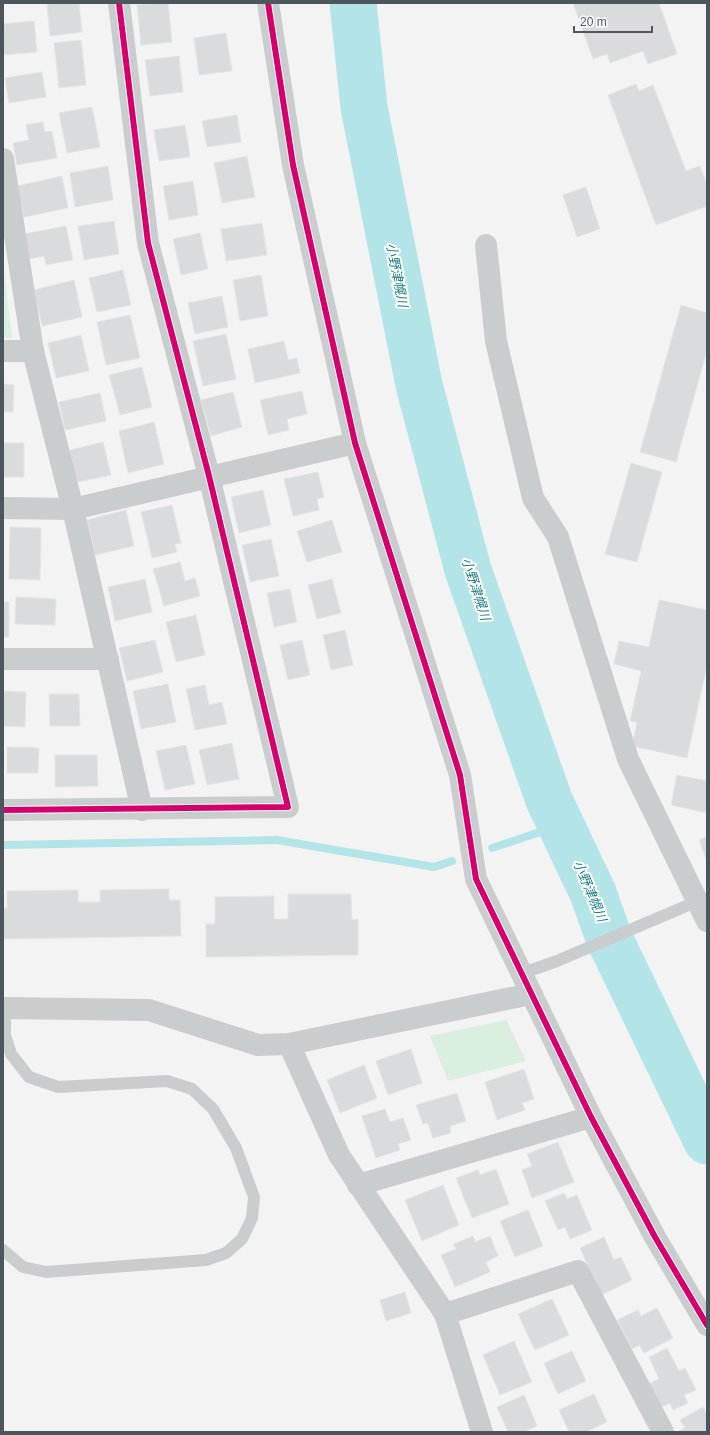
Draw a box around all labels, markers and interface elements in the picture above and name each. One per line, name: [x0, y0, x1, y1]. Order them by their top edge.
scale bar: [574, 8, 652, 34]
text: 20 m: [580, 15, 607, 29]
water label: 小野津幌川: [383, 242, 411, 310]
water label: 小野津幌川: [459, 556, 494, 624]
water label: 小野津幌川: [570, 858, 610, 926]

